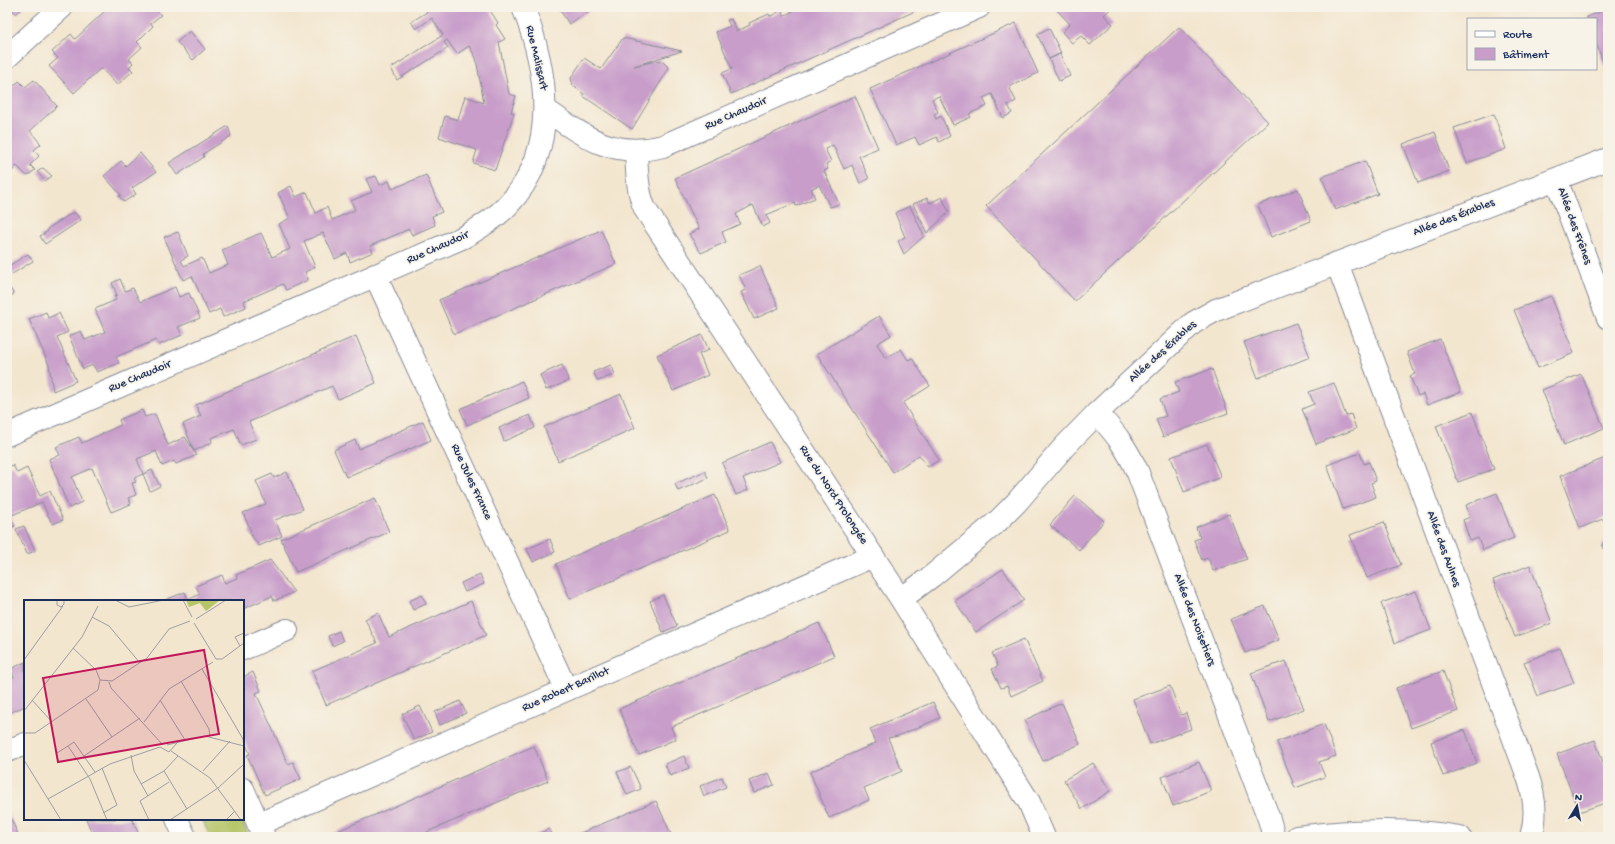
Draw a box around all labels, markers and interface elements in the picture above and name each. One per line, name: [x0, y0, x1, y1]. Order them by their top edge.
legend: [1467, 18, 1597, 70]
street label: Rue Malissart: [522, 24, 550, 93]
text: Route: [1503, 29, 1533, 43]
text: Bâtiment: [1502, 49, 1550, 63]
street label: Rue Chaudoir: [703, 93, 771, 134]
street label: Allée des Frênes: [1554, 186, 1595, 267]
street label: Allée des Érables: [1411, 196, 1497, 240]
street label: Rue Chaudoir: [405, 227, 473, 268]
street label: Allée des Érables: [1126, 318, 1200, 386]
street label: Rue Chaudoir: [107, 357, 175, 396]
street label: Rue Jules France: [447, 442, 495, 523]
street label: Rue du Nord Prolongée: [796, 443, 871, 548]
street label: Allée des Aulnes: [1423, 509, 1463, 589]
street label: Allée des Noisetiers: [1170, 572, 1218, 669]
inset map: [24, 600, 244, 820]
street label: Rue Robert Barillot: [520, 664, 613, 716]
north arrow: [1557, 786, 1597, 826]
text: N: [1574, 792, 1583, 805]

